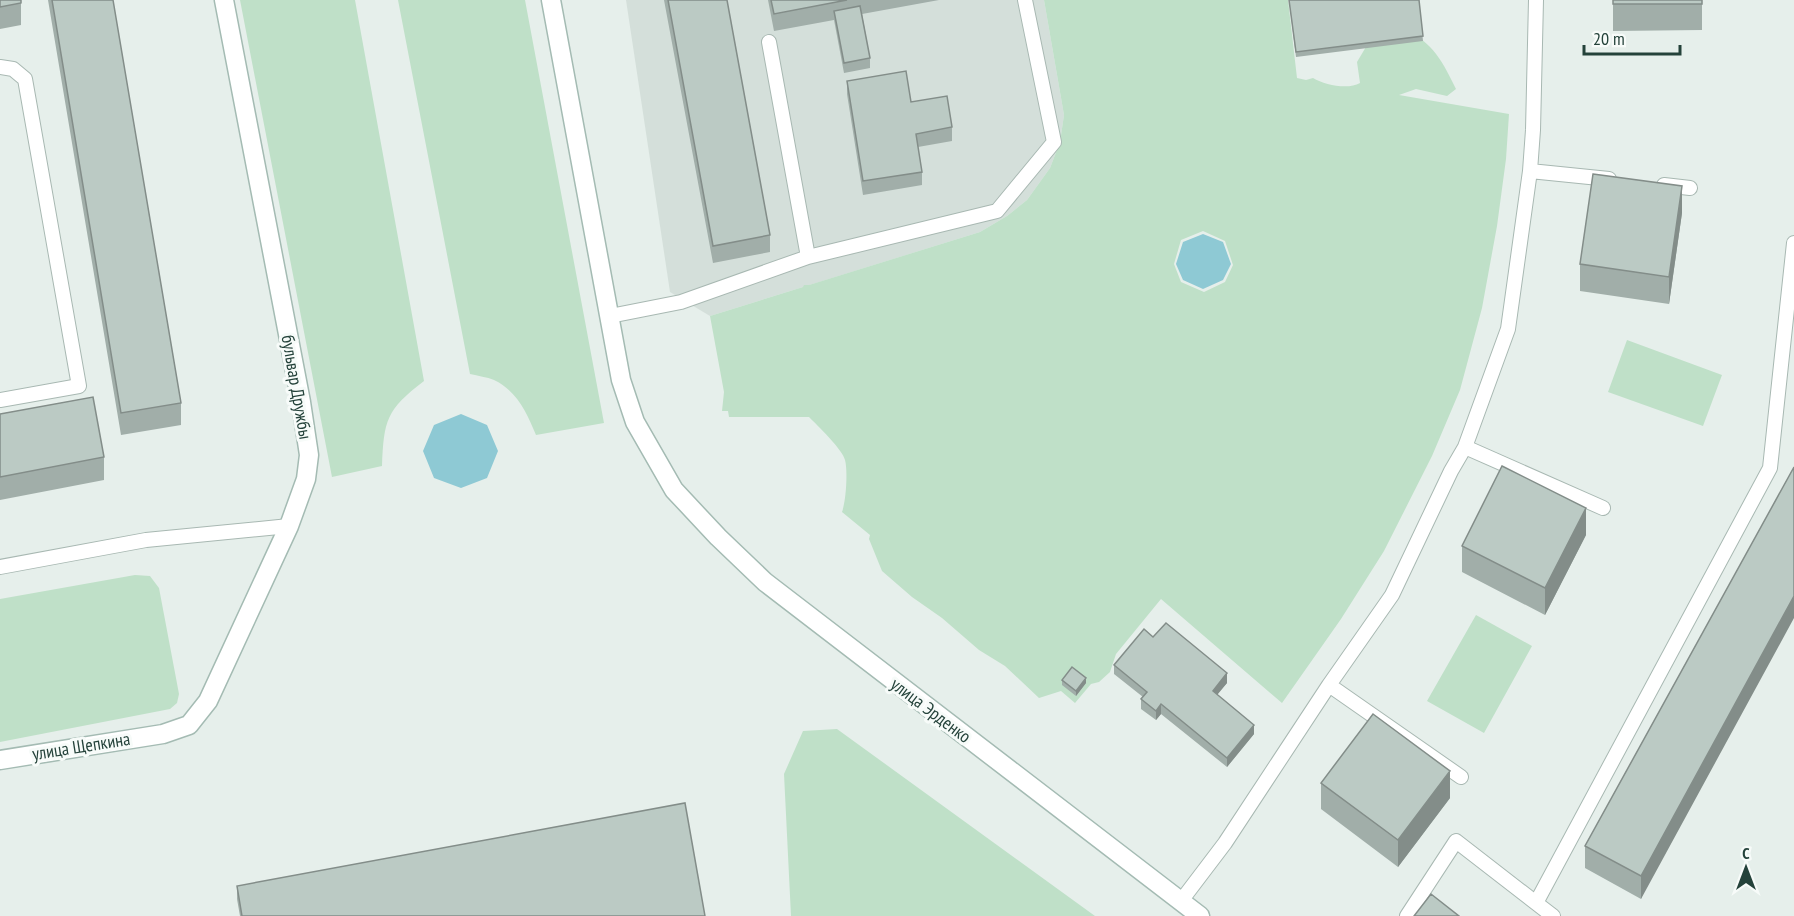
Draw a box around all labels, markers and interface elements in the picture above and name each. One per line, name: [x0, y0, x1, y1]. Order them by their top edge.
scale bar: [1584, 18, 1680, 56]
text: 20 m: [1593, 27, 1625, 50]
street label: бульвар Дружбы: [277, 333, 317, 441]
street label: улица Эрденко: [886, 672, 976, 748]
street label: улица Щепкина: [30, 727, 132, 765]
north arrow: [1716, 838, 1776, 898]
text: С: [1742, 843, 1750, 863]

